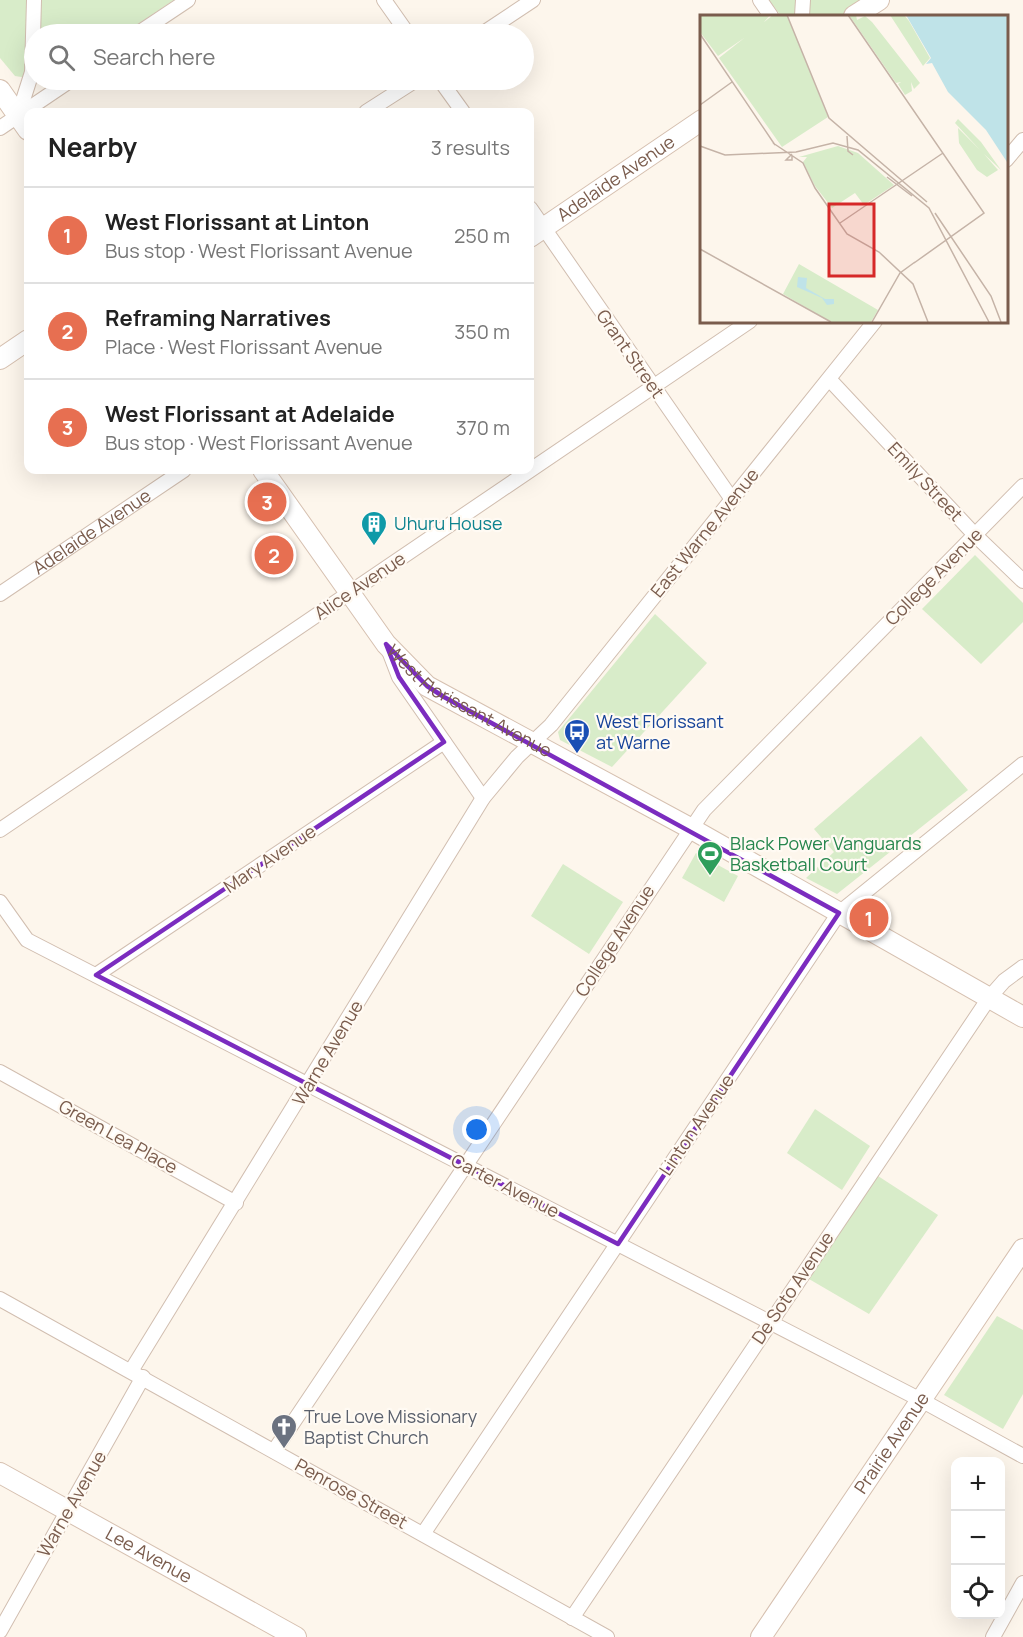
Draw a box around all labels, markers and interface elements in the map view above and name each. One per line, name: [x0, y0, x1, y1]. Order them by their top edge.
inset map: [700, 15, 1008, 322]
search box: [24, 24, 534, 90]
icon: search: [45, 41, 78, 74]
text: Search here: [93, 42, 215, 72]
text: Nearby: [48, 129, 137, 165]
street label: Adelaide Avenue: [552, 129, 679, 226]
text: 3 results: [431, 134, 510, 161]
text: West Florissant at Linton: [105, 207, 369, 237]
text: 1: [63, 222, 72, 249]
text: 250 m: [454, 222, 510, 249]
text: Bus stop · West Florissant Avenue: [105, 237, 413, 264]
text: Reframing Narratives: [105, 303, 331, 333]
street label: Grant Street: [591, 304, 670, 403]
text: 2: [62, 318, 73, 345]
text: 350 m: [454, 318, 510, 345]
text: Place · West Florissant Avenue: [105, 333, 382, 360]
text: West Florissant at Adelaide: [105, 399, 395, 429]
text: 3: [62, 414, 73, 441]
text: 370 m: [456, 414, 510, 441]
text: Bus stop · West Florissant Avenue: [105, 429, 413, 456]
street label: Emily Street: [883, 437, 969, 526]
street label: East Warne Avenue: [645, 463, 764, 602]
pin: 3: [248, 480, 286, 524]
street label: Adelaide Avenue: [28, 483, 155, 580]
building icon: Uhuru House: [359, 509, 389, 547]
place label: Uhuru House: [394, 511, 502, 535]
street label: College Avenue: [879, 522, 987, 630]
pin: 2: [254, 532, 294, 578]
street label: Alice Avenue: [309, 546, 410, 625]
street label: West Florissant Avenue: [382, 639, 556, 762]
place label: West Florissant at Warne: [596, 709, 724, 754]
bus stop icon: West Florissant at Warne: [562, 717, 592, 755]
street label: Mary Avenue: [219, 819, 320, 898]
place label: Black Power Vanguards Basketball Court: [730, 831, 921, 876]
sports icon: Black Power Vanguards Basketball Court: [695, 839, 725, 877]
street label: College Avenue: [569, 880, 659, 1001]
pin: 1: [850, 896, 888, 940]
street label: Warne Avenue: [286, 995, 368, 1110]
street label: Linton Avenue: [653, 1069, 739, 1180]
street label: Green Lea Place: [55, 1094, 182, 1179]
your location: [462, 1115, 491, 1144]
street label: Carter Avenue: [447, 1148, 564, 1223]
street label: De Soto Avenue: [746, 1227, 839, 1348]
street label: Prairie Avenue: [848, 1387, 934, 1498]
place label: True Love Missionary Baptist Church: [304, 1404, 478, 1449]
church icon: True Love Missionary Baptist Church: [269, 1412, 299, 1450]
street label: Warne Avenue: [31, 1446, 111, 1561]
street label: Penrose Street: [291, 1452, 412, 1534]
map controls: [951, 1457, 1005, 1619]
button: +: [951, 1457, 1005, 1511]
button: −: [951, 1511, 1005, 1565]
street label: Lee Avenue: [102, 1521, 197, 1588]
button: locate: [951, 1565, 1005, 1619]

